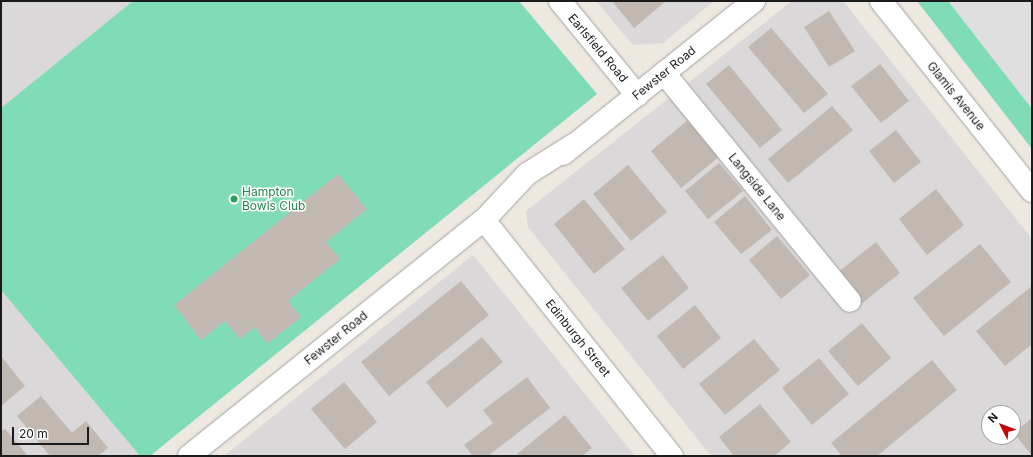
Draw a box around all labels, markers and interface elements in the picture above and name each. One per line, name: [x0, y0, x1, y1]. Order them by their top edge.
street label: Earlsfield Road: [565, 11, 631, 85]
street label: Fewster Road: [629, 43, 699, 103]
street label: Glamis Avenue: [924, 59, 988, 133]
street label: Langside Lane: [725, 150, 789, 224]
place label: Hampton Bowls Club: [242, 185, 305, 213]
marker: Hampton Bowls Club: [229, 194, 239, 204]
street label: Edinburgh Street: [543, 297, 613, 379]
street label: Fewster Road: [301, 308, 371, 368]
north arrow: [981, 405, 1021, 445]
text: N: [985, 410, 1001, 425]
scale bar: [14, 419, 91, 445]
text: 20 m: [19, 426, 48, 441]

